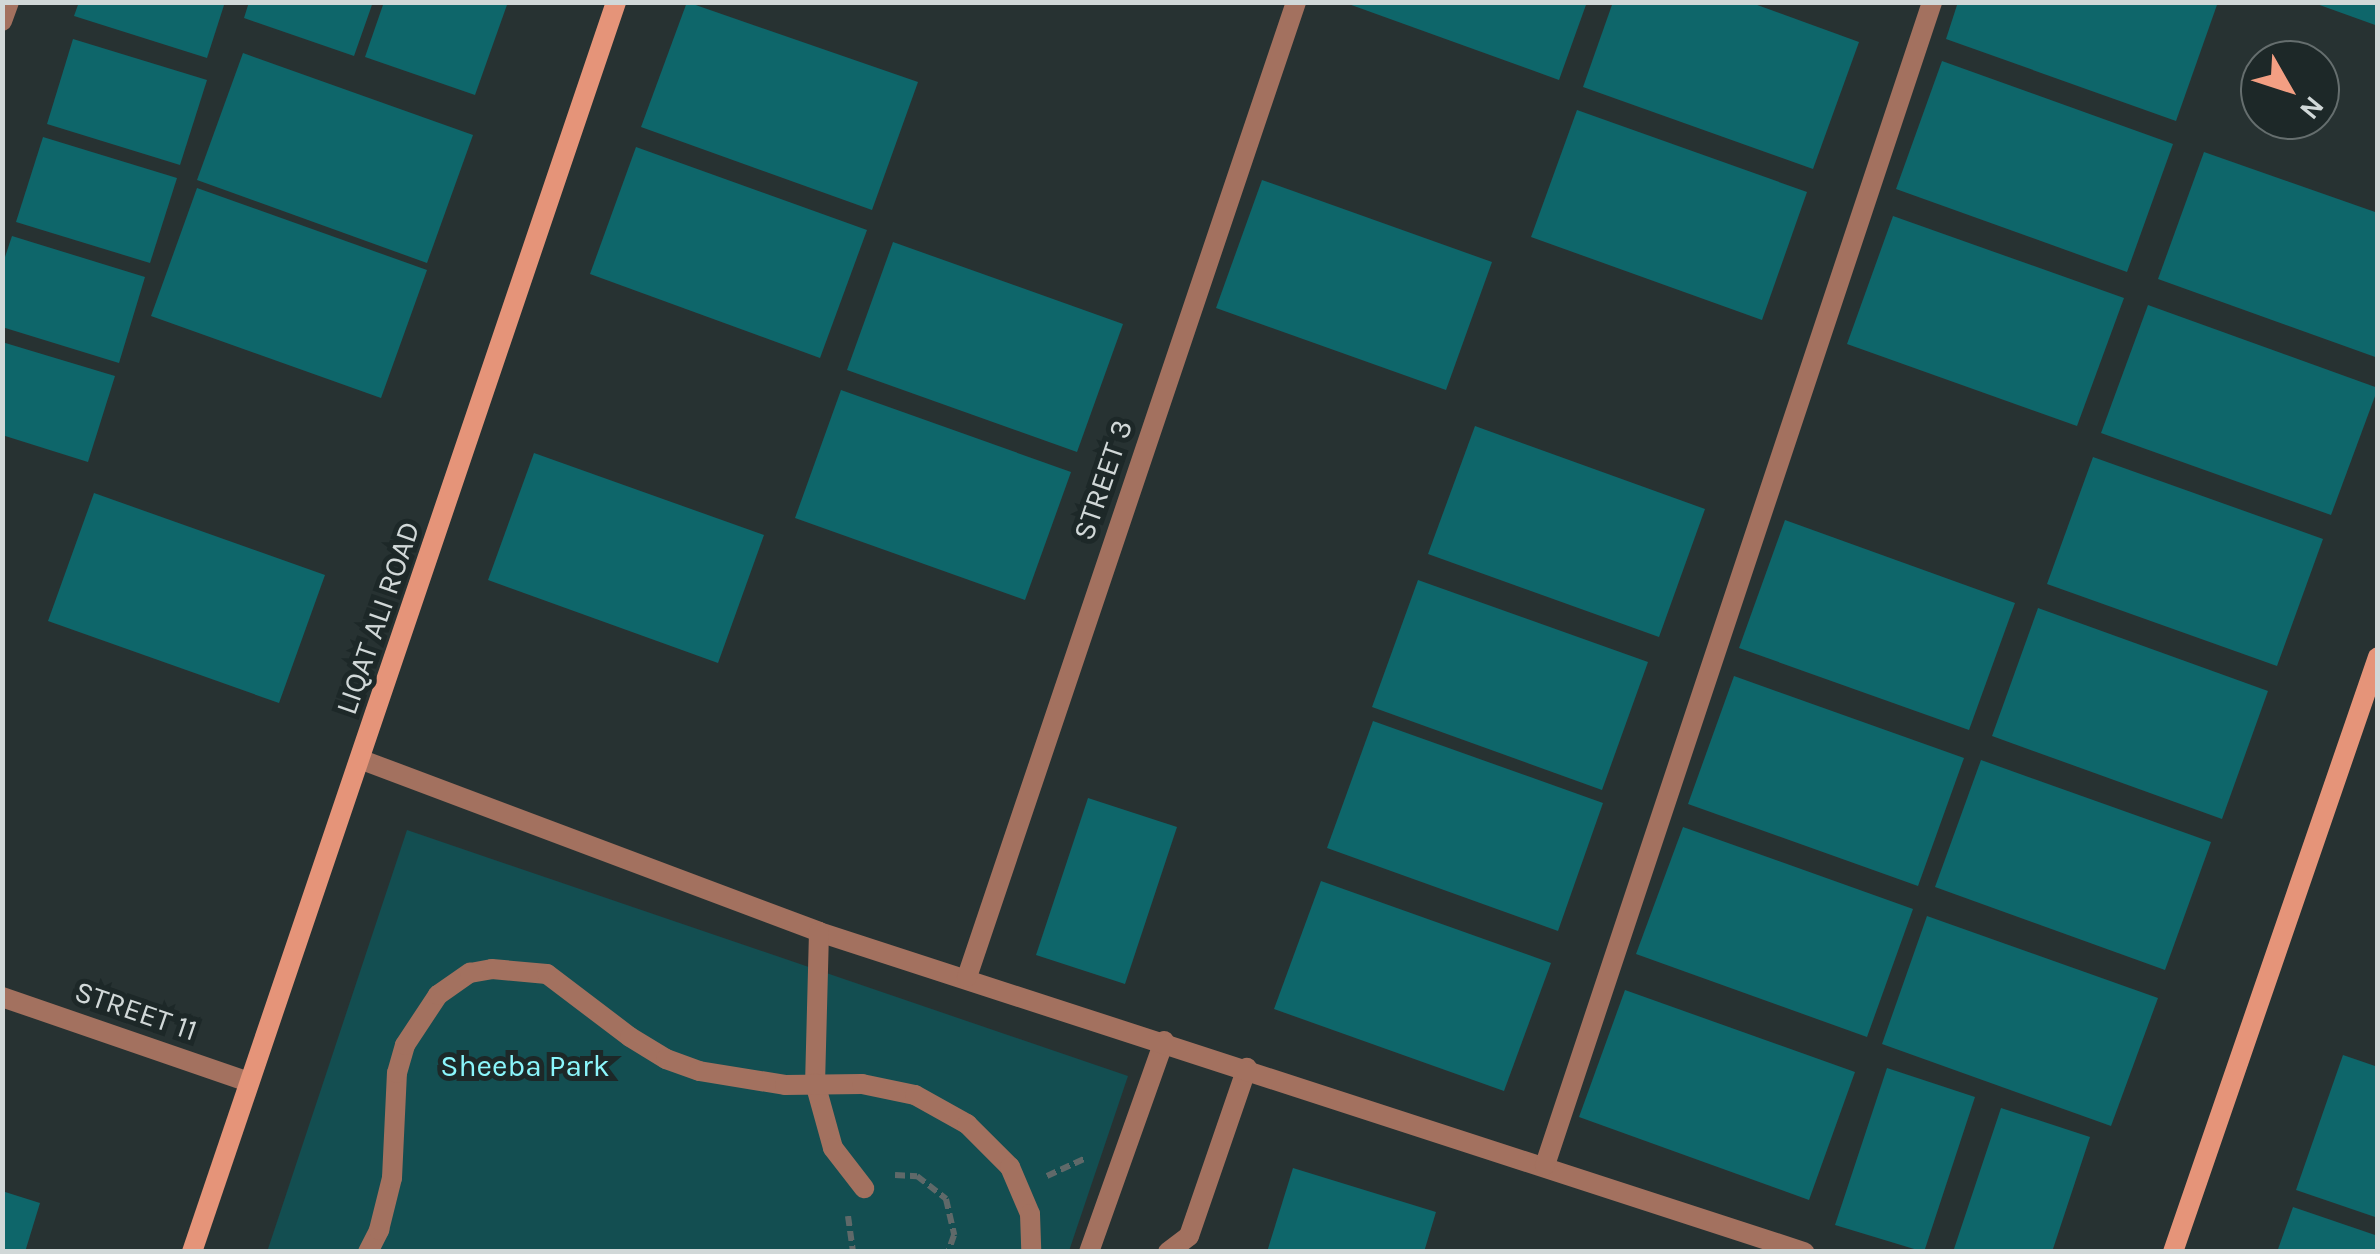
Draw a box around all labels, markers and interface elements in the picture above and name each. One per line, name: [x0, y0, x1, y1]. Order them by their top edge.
north arrow: [2240, 40, 2340, 140]
text: N: [2293, 90, 2331, 126]
street label: STREET 3: [1066, 415, 1140, 545]
street label: LIQAT ALI ROAD: [328, 517, 428, 719]
street label: STREET 11: [70, 973, 202, 1049]
park label: Sheeba Park: [440, 1048, 610, 1084]

